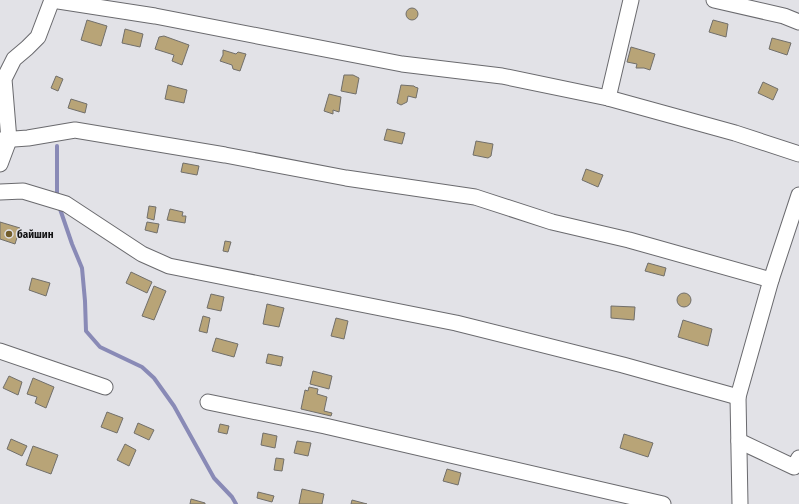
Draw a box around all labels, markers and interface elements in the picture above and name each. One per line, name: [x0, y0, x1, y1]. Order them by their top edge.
place label: байшин: [17, 228, 54, 241]
marker: байшин: [4, 229, 14, 239]

